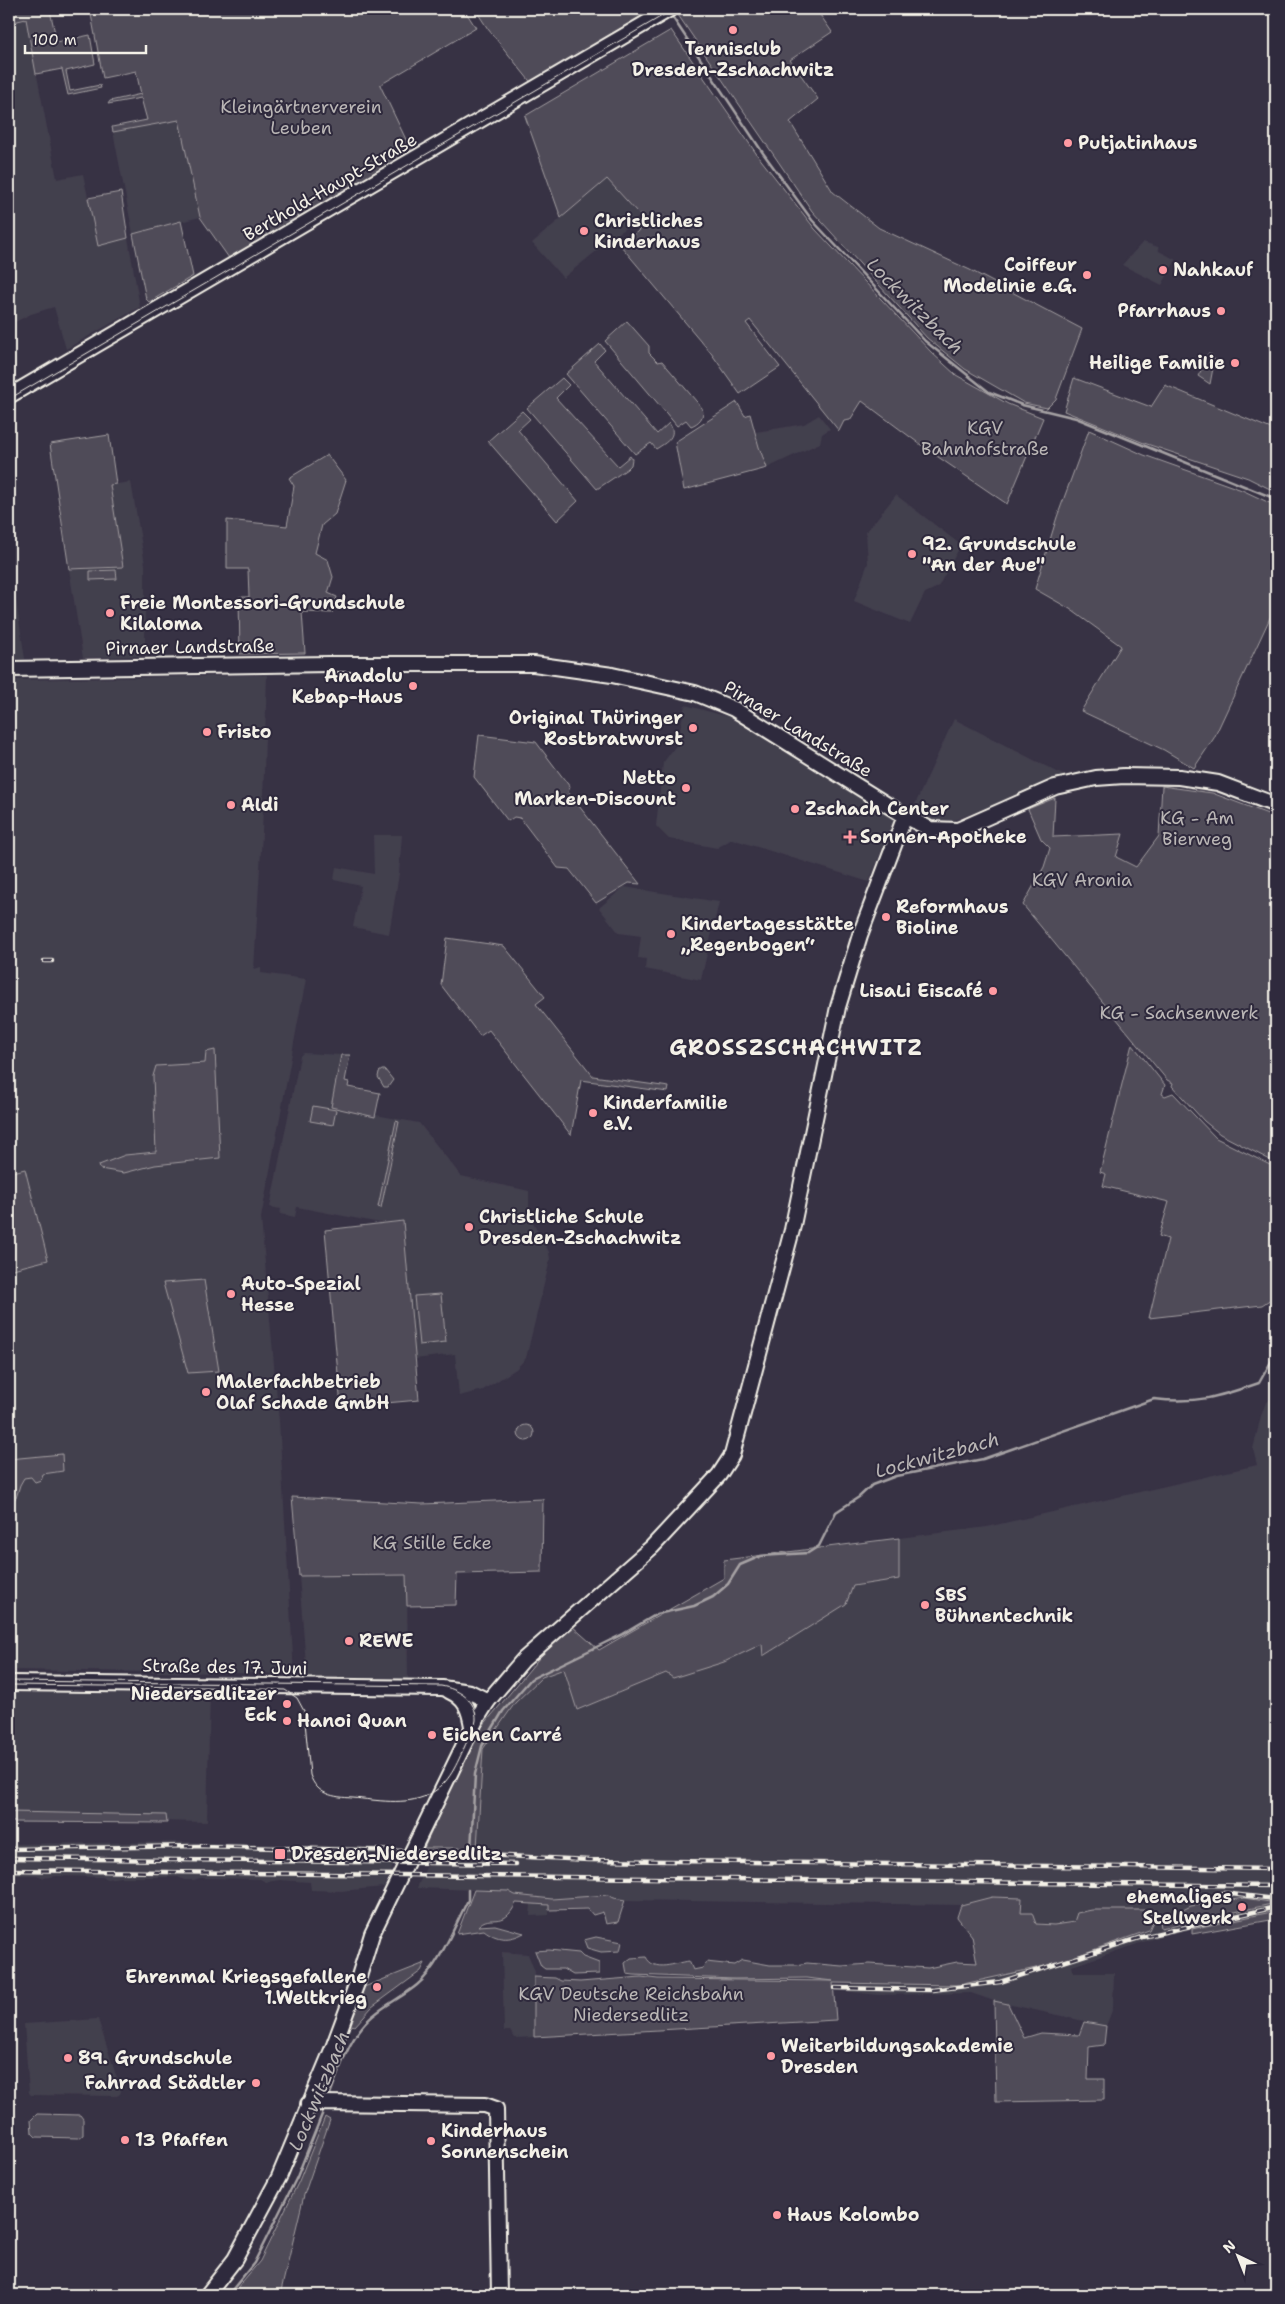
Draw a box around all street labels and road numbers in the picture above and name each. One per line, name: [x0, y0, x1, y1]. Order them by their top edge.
street label: Berthold-Haupt-Straße: [239, 127, 421, 247]
street label: Pirnaer Landstraße: [105, 634, 275, 660]
street label: Pirnaer Landstraße: [719, 675, 877, 783]
street label: Straße des 17. Juni: [142, 1654, 308, 1680]

